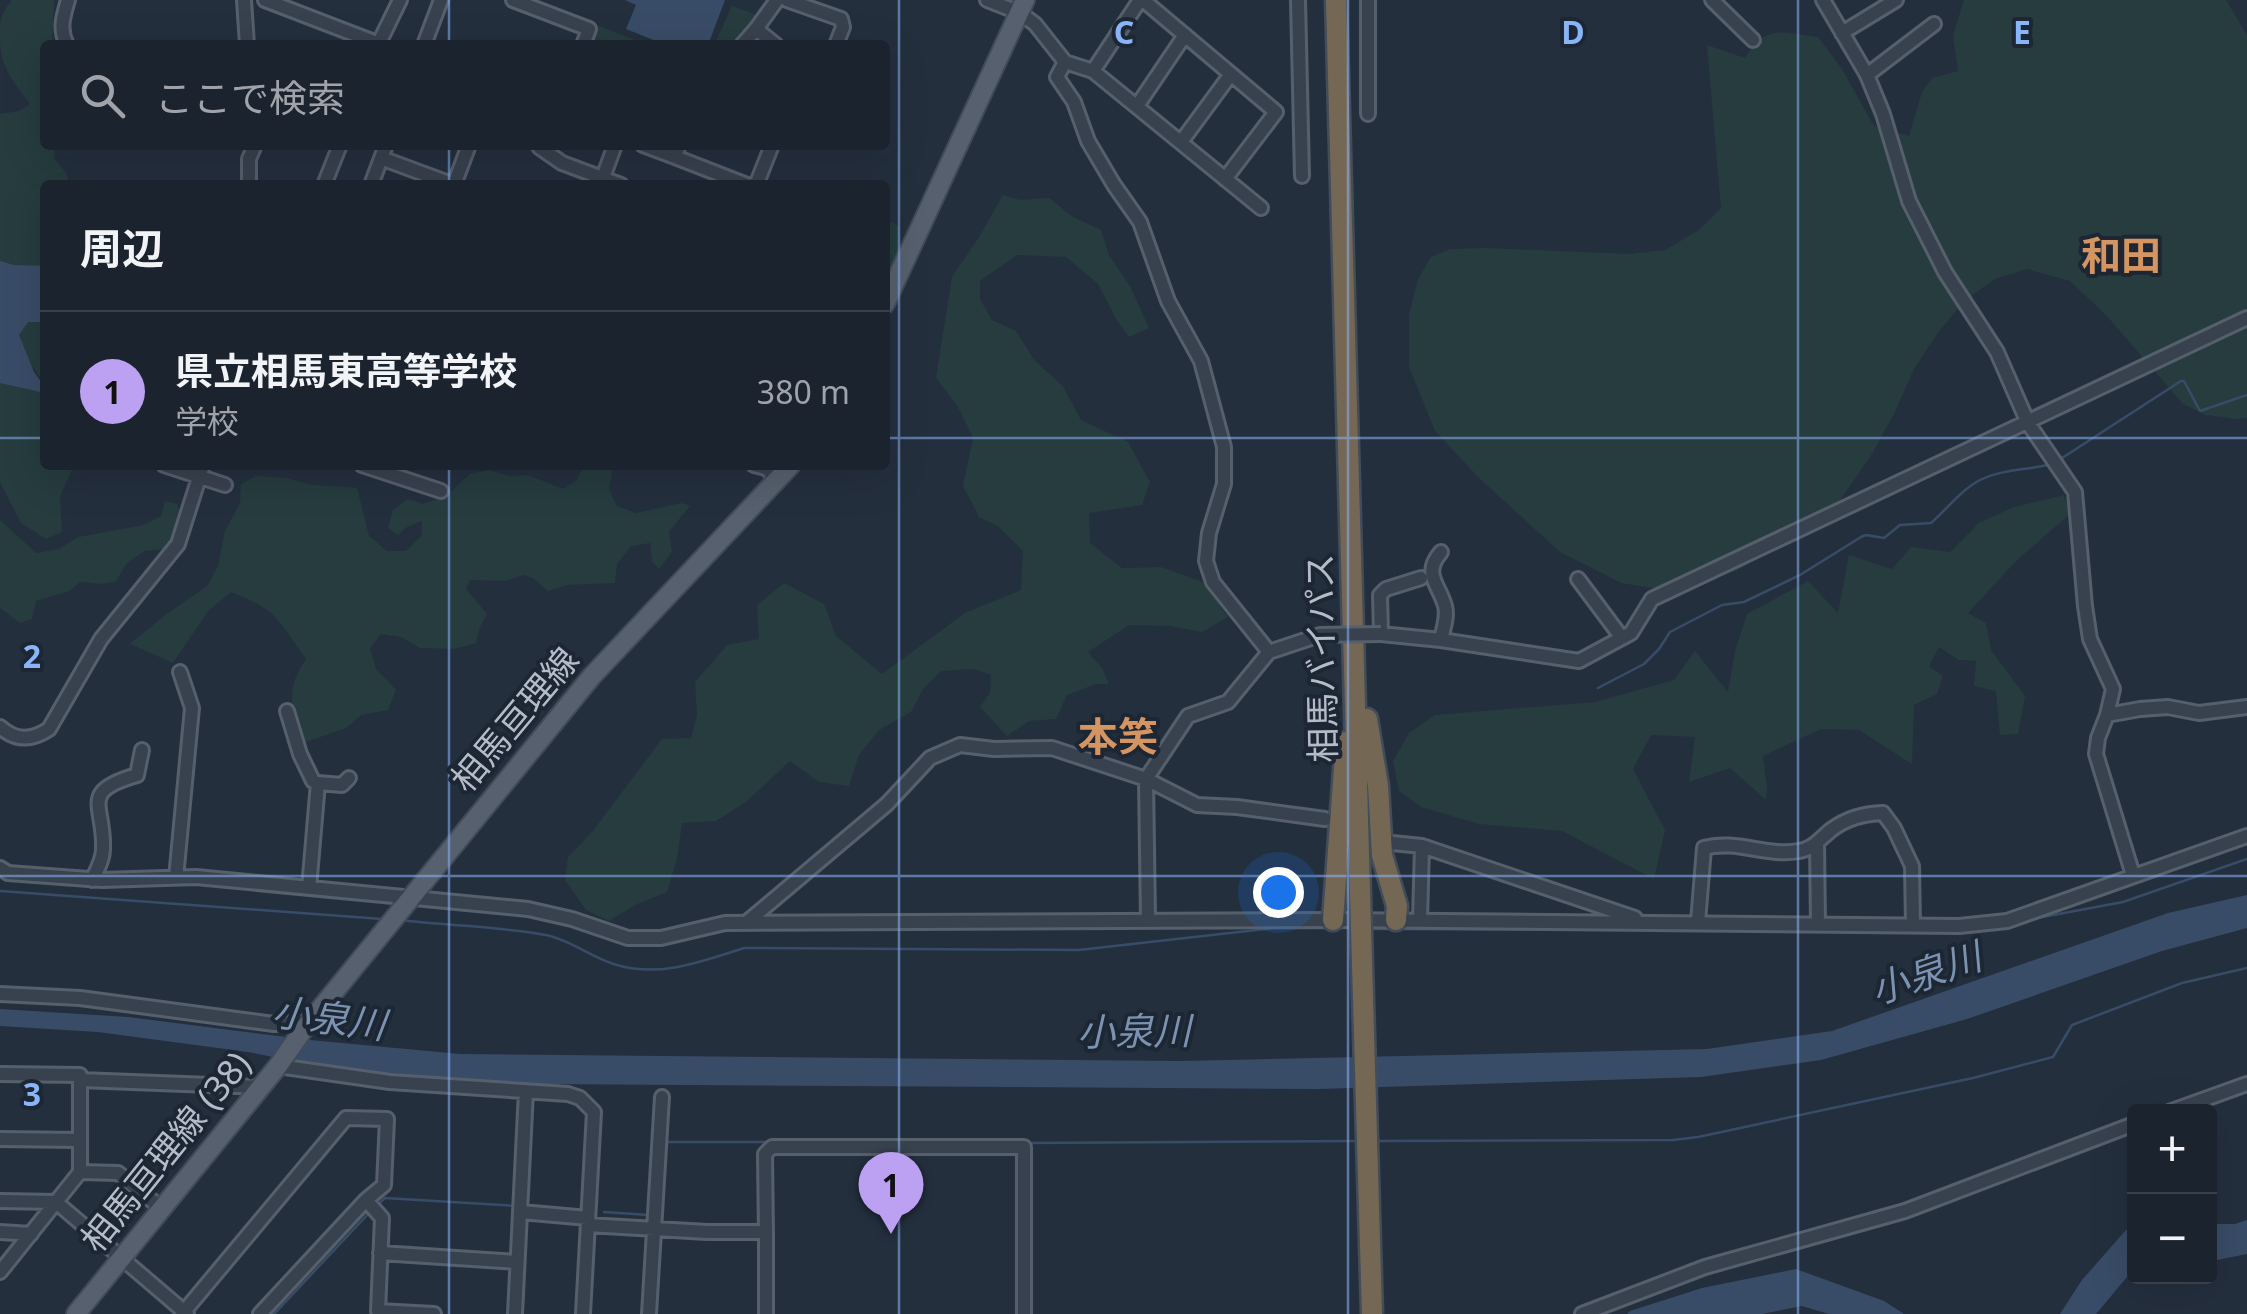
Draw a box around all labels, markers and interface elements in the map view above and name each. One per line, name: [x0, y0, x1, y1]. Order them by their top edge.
text: C: [1114, 10, 1134, 53]
text: D: [1561, 10, 1585, 53]
text: E: [2013, 10, 2031, 53]
search box: [40, 40, 890, 150]
icon: search: [75, 68, 130, 123]
text: ここで検索: [155, 71, 345, 123]
text: 周辺: [80, 219, 164, 276]
district label: 和田: [2081, 227, 2161, 282]
text: 県立相馬東高等学校: [175, 344, 517, 396]
text: 1: [103, 370, 122, 413]
text: 380 m: [757, 370, 850, 413]
text: 学校: [175, 399, 239, 442]
street label: 相馬バイパス: [1295, 553, 1346, 763]
text: 2: [23, 634, 41, 677]
street label: 相馬亘理線: [440, 637, 588, 801]
district label: 本笑: [1078, 708, 1158, 763]
your location: [1253, 867, 1304, 918]
water label: 小泉川: [1863, 928, 1991, 1015]
water label: 小泉川: [269, 984, 393, 1050]
water label: 小泉川: [1077, 1003, 1195, 1057]
street label: 相馬亘理線 (38): [69, 1041, 260, 1261]
text: 3: [23, 1072, 41, 1115]
map controls: [2127, 1104, 2217, 1284]
button: +: [2127, 1104, 2217, 1194]
pin: 1: [858, 1152, 924, 1234]
button: −: [2127, 1194, 2217, 1284]

